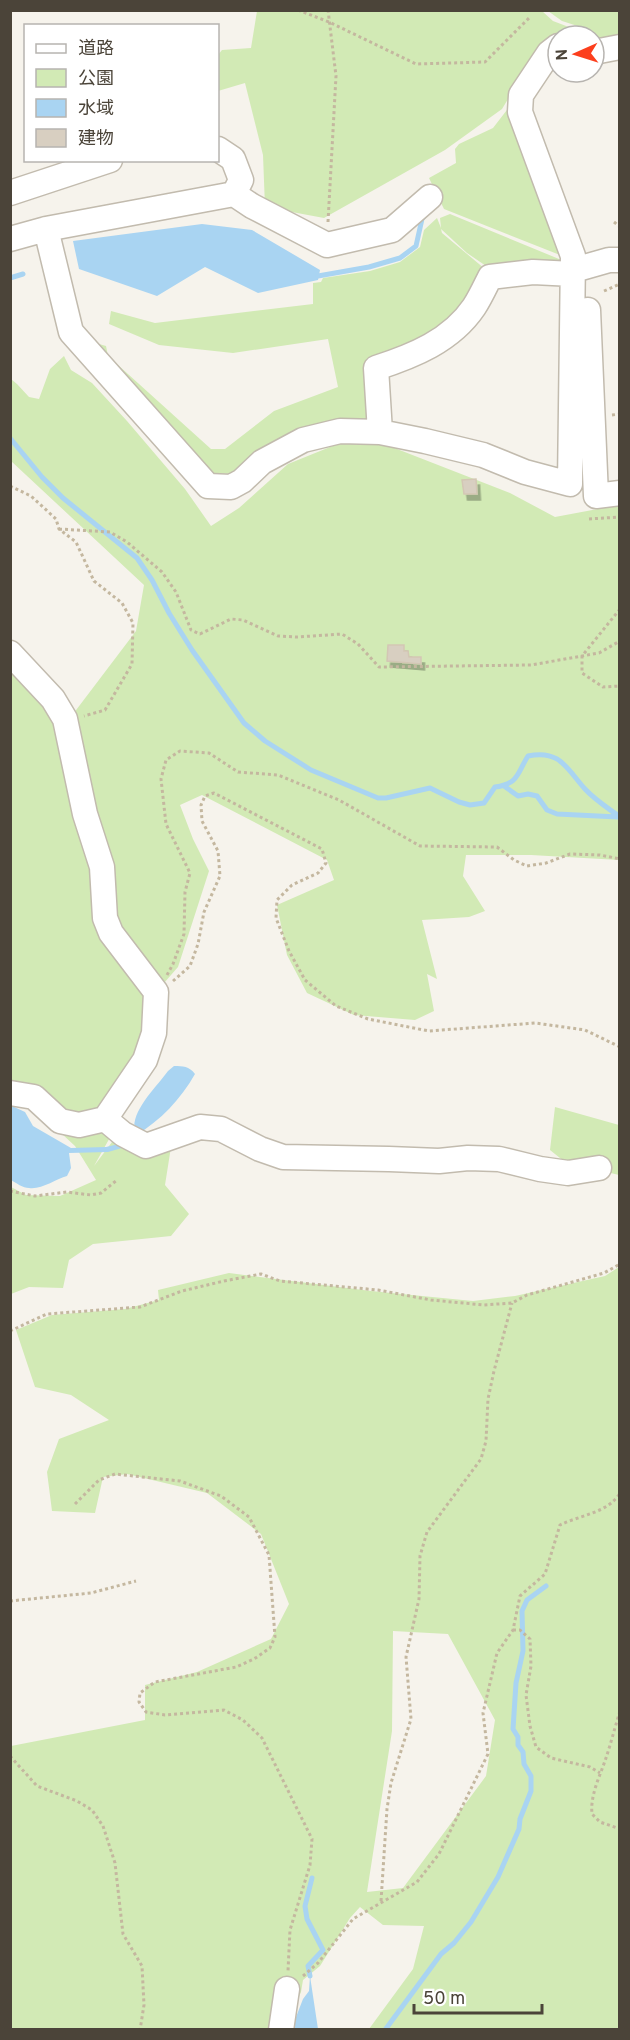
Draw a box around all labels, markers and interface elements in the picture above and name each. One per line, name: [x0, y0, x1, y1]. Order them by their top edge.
legend: [24, 24, 219, 162]
north arrow: [546, 24, 606, 84]
text: 道路: [78, 38, 114, 61]
text: N: [553, 48, 573, 61]
text: 公園: [78, 68, 114, 91]
text: 水域: [78, 98, 114, 121]
text: 建物: [78, 128, 114, 151]
scale bar: [414, 1977, 542, 2015]
text: 50 m: [423, 1988, 465, 2011]

